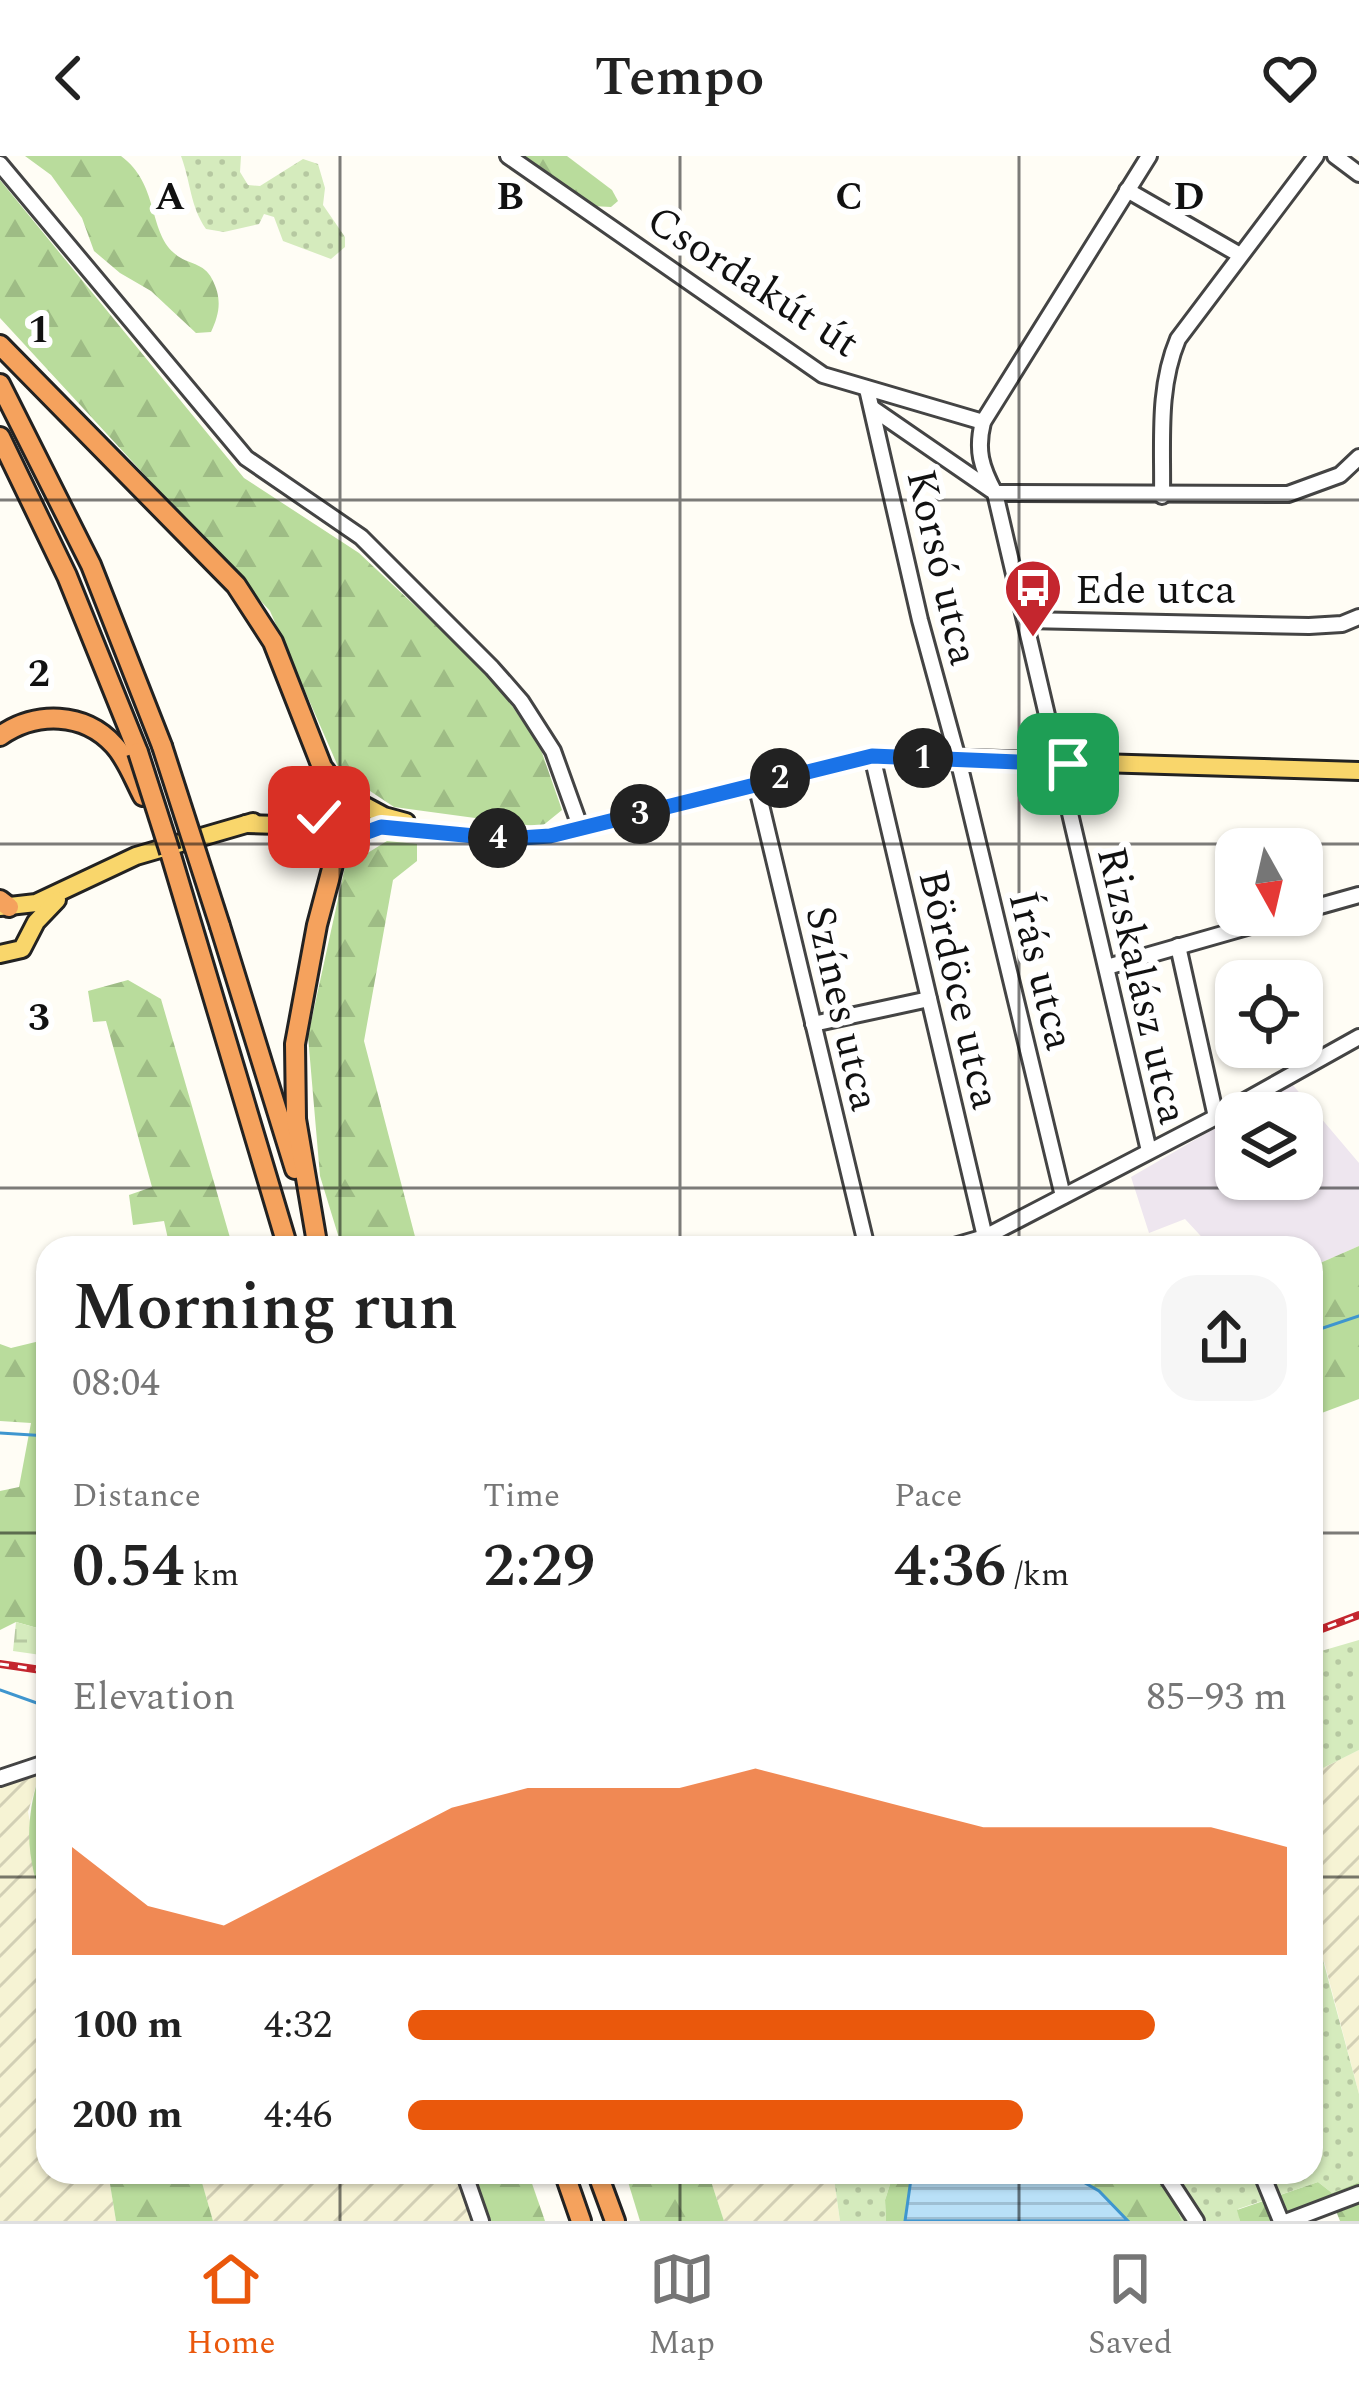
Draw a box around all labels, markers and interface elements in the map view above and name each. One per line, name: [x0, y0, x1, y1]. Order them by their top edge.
text: Tempo: [595, 37, 764, 119]
icon: back: [36, 45, 102, 111]
icon: heart: [1257, 45, 1323, 111]
text: A: [155, 168, 185, 227]
text: B: [496, 168, 524, 227]
text: D: [1173, 168, 1205, 227]
street label: Csordakút út: [639, 193, 869, 367]
text: 1: [28, 301, 50, 360]
street label: Korsó utca: [888, 463, 995, 672]
bus stop icon: Ede utca: [1002, 557, 1064, 639]
place label: Ede utca: [1075, 559, 1236, 622]
text: 2: [28, 645, 50, 704]
pin: [1017, 713, 1119, 815]
pin: 1: [893, 728, 953, 788]
icon: arrive: [1035, 731, 1101, 797]
text: 1: [914, 733, 932, 783]
pin: 2: [750, 748, 810, 808]
text: 2: [771, 753, 789, 803]
pin: [268, 766, 370, 868]
icon: check: [286, 784, 352, 850]
pin: 3: [610, 784, 670, 844]
text: 3: [631, 789, 649, 839]
pin: 4: [468, 808, 528, 868]
text: 4: [489, 813, 507, 863]
north arrow: [1215, 828, 1323, 936]
map controls: [1215, 828, 1323, 1200]
street label: Rizskalász utca: [1079, 841, 1204, 1131]
street label: Bördöce utca: [900, 864, 1017, 1116]
street label: Írás utca: [990, 885, 1091, 1057]
street label: Színes utca: [787, 900, 896, 1118]
button: locate: [1215, 960, 1323, 1068]
text: 3: [28, 989, 50, 1048]
button: layers: [1215, 1092, 1323, 1200]
text: Morning run: [72, 1258, 458, 1359]
button: share: [1161, 1275, 1287, 1401]
text: 08:04: [72, 1354, 160, 1413]
text: Distance: [72, 1471, 201, 1521]
text: Time: [483, 1471, 560, 1521]
text: Pace: [894, 1471, 962, 1521]
text: 0.54: [72, 1521, 184, 1613]
text: 2:29: [483, 1521, 595, 1613]
text: 4:36: [894, 1521, 1006, 1613]
text: km: [184, 1550, 239, 1600]
text: /km: [1006, 1550, 1069, 1600]
text: Elevation: [72, 1668, 235, 1727]
text: 85–93 m: [1146, 1668, 1287, 1727]
text: 100 m: [72, 1996, 183, 2055]
text: 4:32: [264, 1996, 332, 2055]
text: 200 m: [72, 2086, 183, 2145]
text: 4:46: [264, 2086, 332, 2145]
tab: Home: [187, 2246, 275, 2368]
tab: Map: [648, 2246, 715, 2368]
tab: Saved: [1088, 2246, 1173, 2368]

